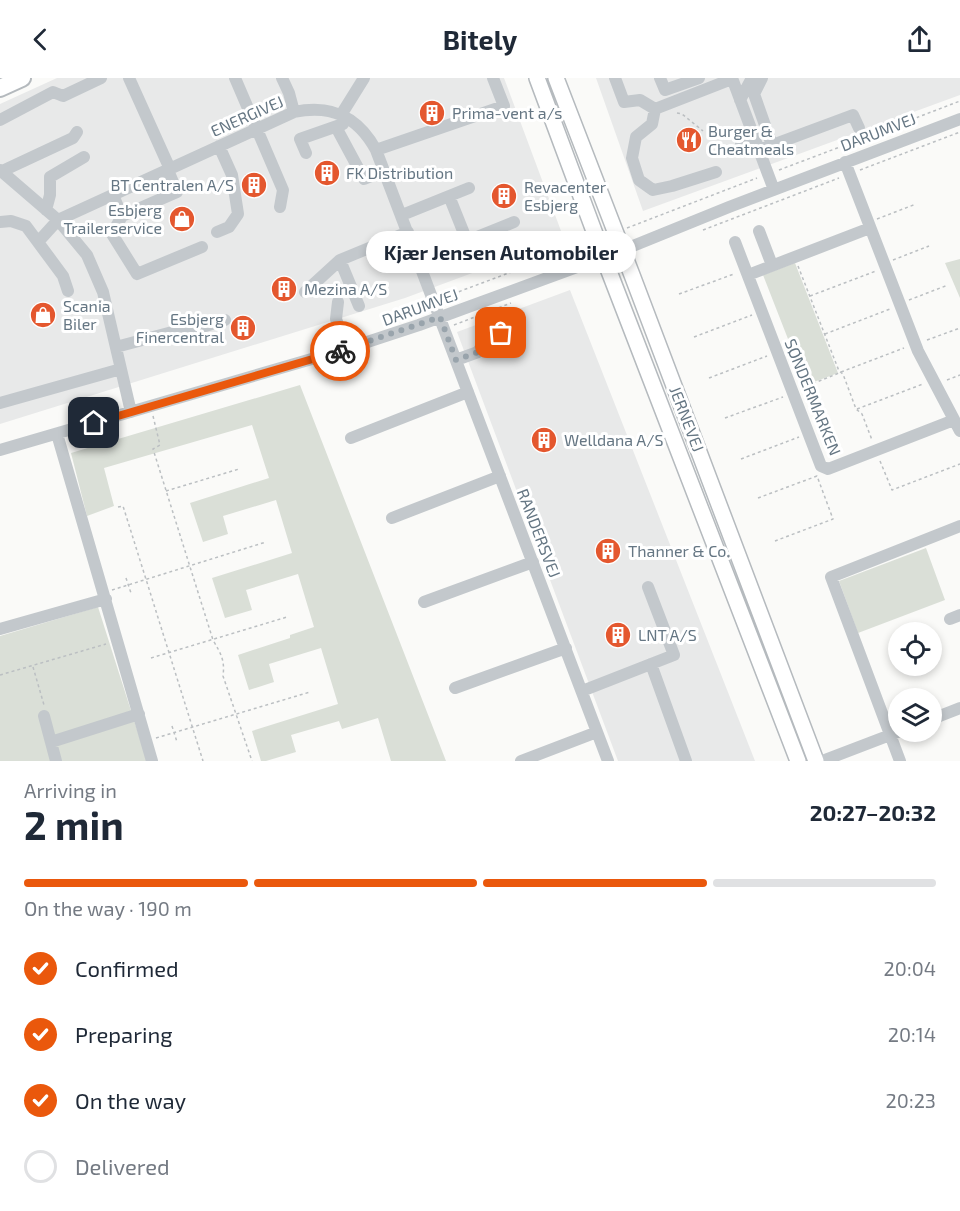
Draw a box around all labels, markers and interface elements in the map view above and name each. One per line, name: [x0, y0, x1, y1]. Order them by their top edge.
icon: back: [24, 23, 57, 56]
text: Bitely: [443, 23, 517, 55]
icon: share: [903, 23, 936, 56]
street label: ENERGIVEJ: [208, 91, 286, 140]
building icon: Prima-vent a/s: [417, 98, 447, 128]
place label: Prima-vent a/s: [452, 103, 562, 122]
street label: DARUMVEJ: [837, 108, 918, 155]
place label: Burger & Cheatmeals: [708, 121, 794, 158]
restaurant icon: Burger & Cheatmeals: [674, 125, 704, 155]
building icon: FK Distribution: [312, 158, 342, 188]
place label: FK Distribution: [346, 163, 453, 182]
building icon: BT Centralen A/S: [239, 170, 269, 200]
place label: BT Centralen A/S: [110, 175, 234, 194]
place label: Revacenter Esbjerg: [524, 177, 607, 215]
building icon: Revacenter Esbjerg: [489, 181, 519, 211]
place label: Esbjerg Trailerservice: [63, 200, 162, 237]
shop icon: Esbjerg Trailerservice: [167, 204, 197, 234]
callout: Kjær Jensen Automobiler: [366, 231, 636, 273]
text: Kjær Jensen Automobiler: [384, 240, 618, 264]
building icon: Mezina A/S: [269, 274, 299, 304]
place label: Mezina A/S: [304, 279, 387, 298]
street label: DARUMVEJ: [379, 284, 460, 329]
place label: Scania Biler: [63, 296, 111, 333]
shop icon: Scania Biler: [28, 300, 58, 330]
pin: [475, 307, 526, 358]
place label: Esbjerg Finercentral: [136, 309, 224, 346]
building icon: Esbjerg Finercentral: [228, 313, 258, 343]
icon: bag: [484, 316, 517, 349]
courier: [310, 321, 370, 381]
icon: bike: [324, 335, 357, 368]
street label: SØNDERMARKEN: [781, 336, 845, 458]
street label: JERNEVEJ: [666, 383, 709, 454]
pin: [68, 397, 119, 448]
icon: home: [77, 406, 110, 439]
building icon: Welldana A/S: [529, 425, 559, 455]
place label: Welldana A/S: [564, 430, 663, 449]
street label: RANDERSVEJ: [514, 486, 565, 580]
building icon: Thanner & Co.: [593, 536, 623, 566]
place label: Thanner & Co.: [628, 541, 730, 560]
building icon: LNT A/S: [603, 620, 633, 650]
map controls: [888, 622, 942, 742]
button: locate: [888, 622, 942, 676]
place label: LNT A/S: [638, 625, 697, 644]
button: layers: [888, 688, 942, 742]
text: Arriving in: [24, 778, 117, 802]
text: 20:27–20:32: [810, 799, 936, 825]
text: 2 min: [24, 801, 124, 848]
text: On the way · 190 m: [24, 896, 192, 920]
icon: check: [24, 952, 57, 985]
text: Confirmed: [75, 955, 179, 981]
text: 20:04: [884, 956, 936, 980]
icon: check: [24, 1018, 57, 1051]
text: Preparing: [75, 1021, 173, 1047]
text: 20:14: [888, 1022, 936, 1046]
icon: check: [24, 1084, 57, 1117]
text: On the way: [75, 1087, 186, 1113]
text: 20:23: [886, 1088, 936, 1112]
text: Delivered: [75, 1153, 170, 1179]

